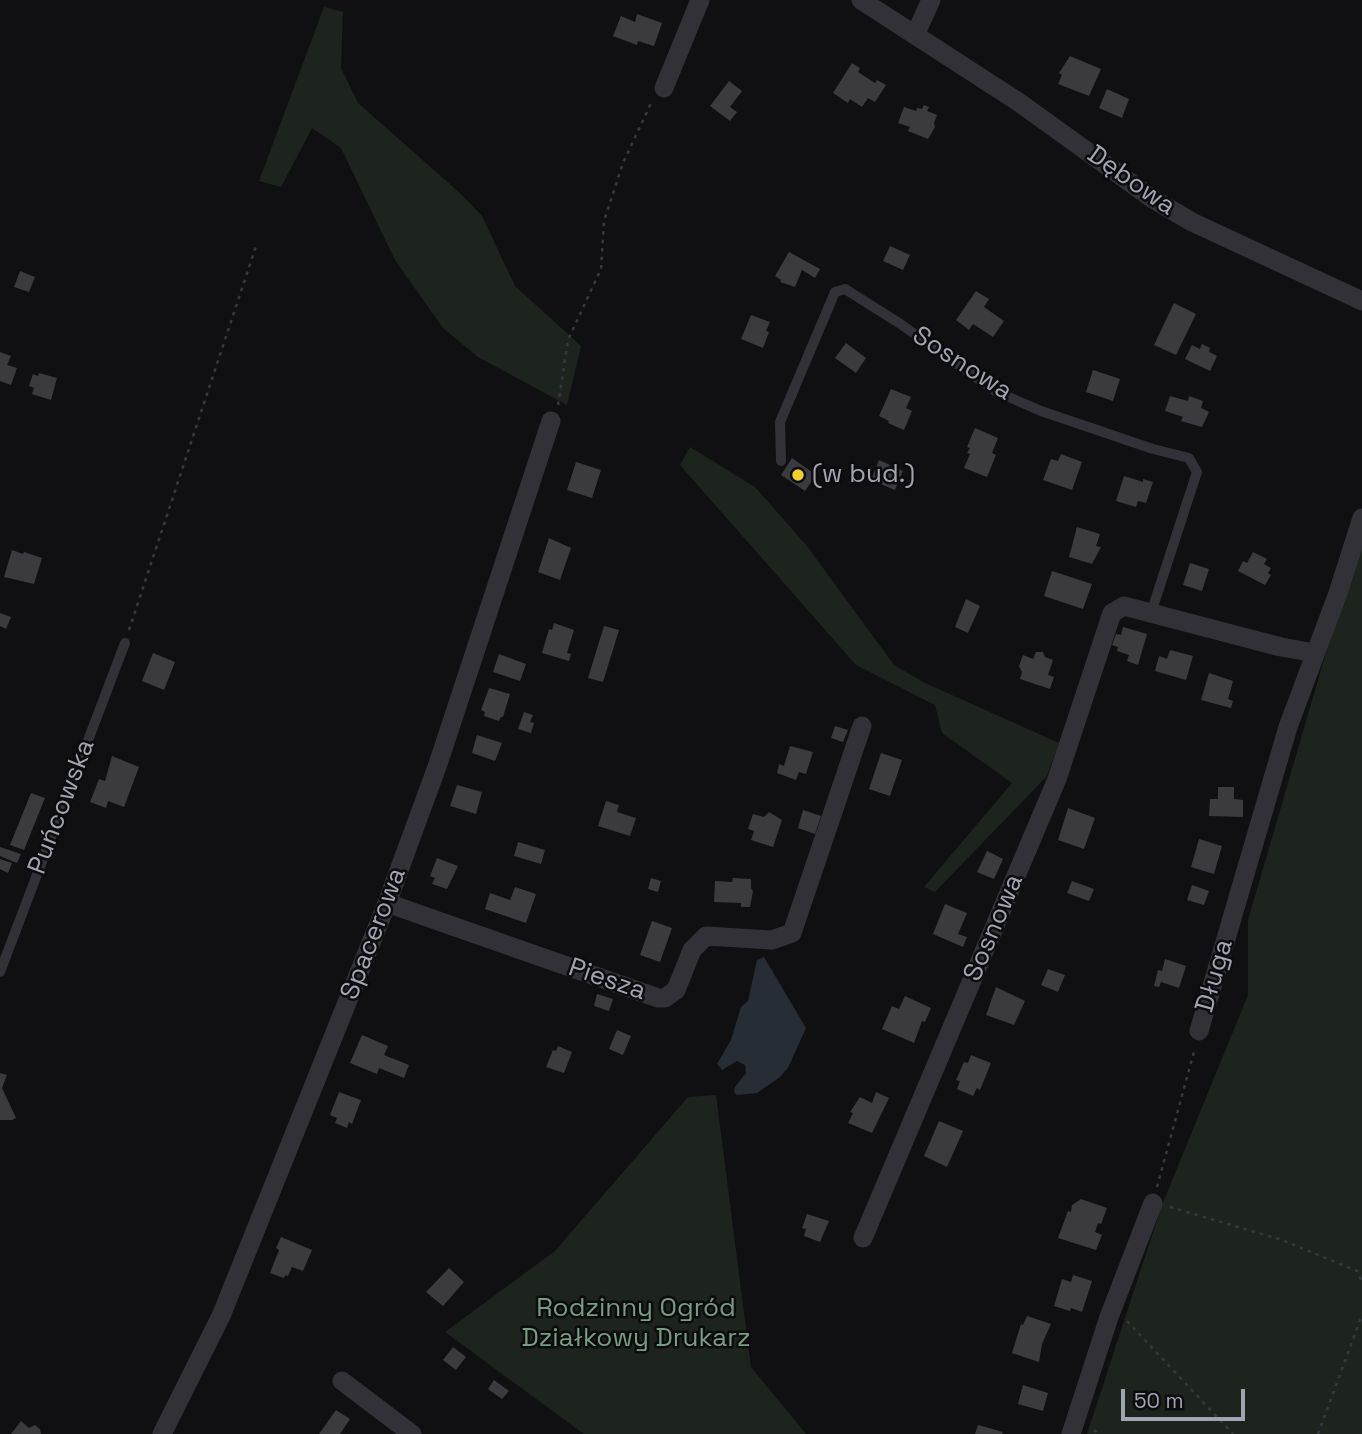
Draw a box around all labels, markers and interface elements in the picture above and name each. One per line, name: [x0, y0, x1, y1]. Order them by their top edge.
street label: Dębowa: [1081, 139, 1181, 223]
street label: Sosnowa: [906, 320, 1018, 408]
place label: (w bud.): [812, 459, 915, 491]
marker: (w bud.): [790, 467, 806, 483]
street label: Puńcowska: [22, 735, 102, 879]
street label: Spacerowa: [335, 864, 413, 1004]
street label: Sosnowa: [958, 870, 1030, 986]
street label: Długa: [1190, 936, 1240, 1016]
street label: Piesza: [564, 952, 650, 1008]
park label: Rodzinny Ogród Działkowy Drukarz: [521, 1293, 751, 1354]
scale bar: [1124, 1374, 1248, 1418]
text: 50 m: [1134, 1387, 1184, 1414]

